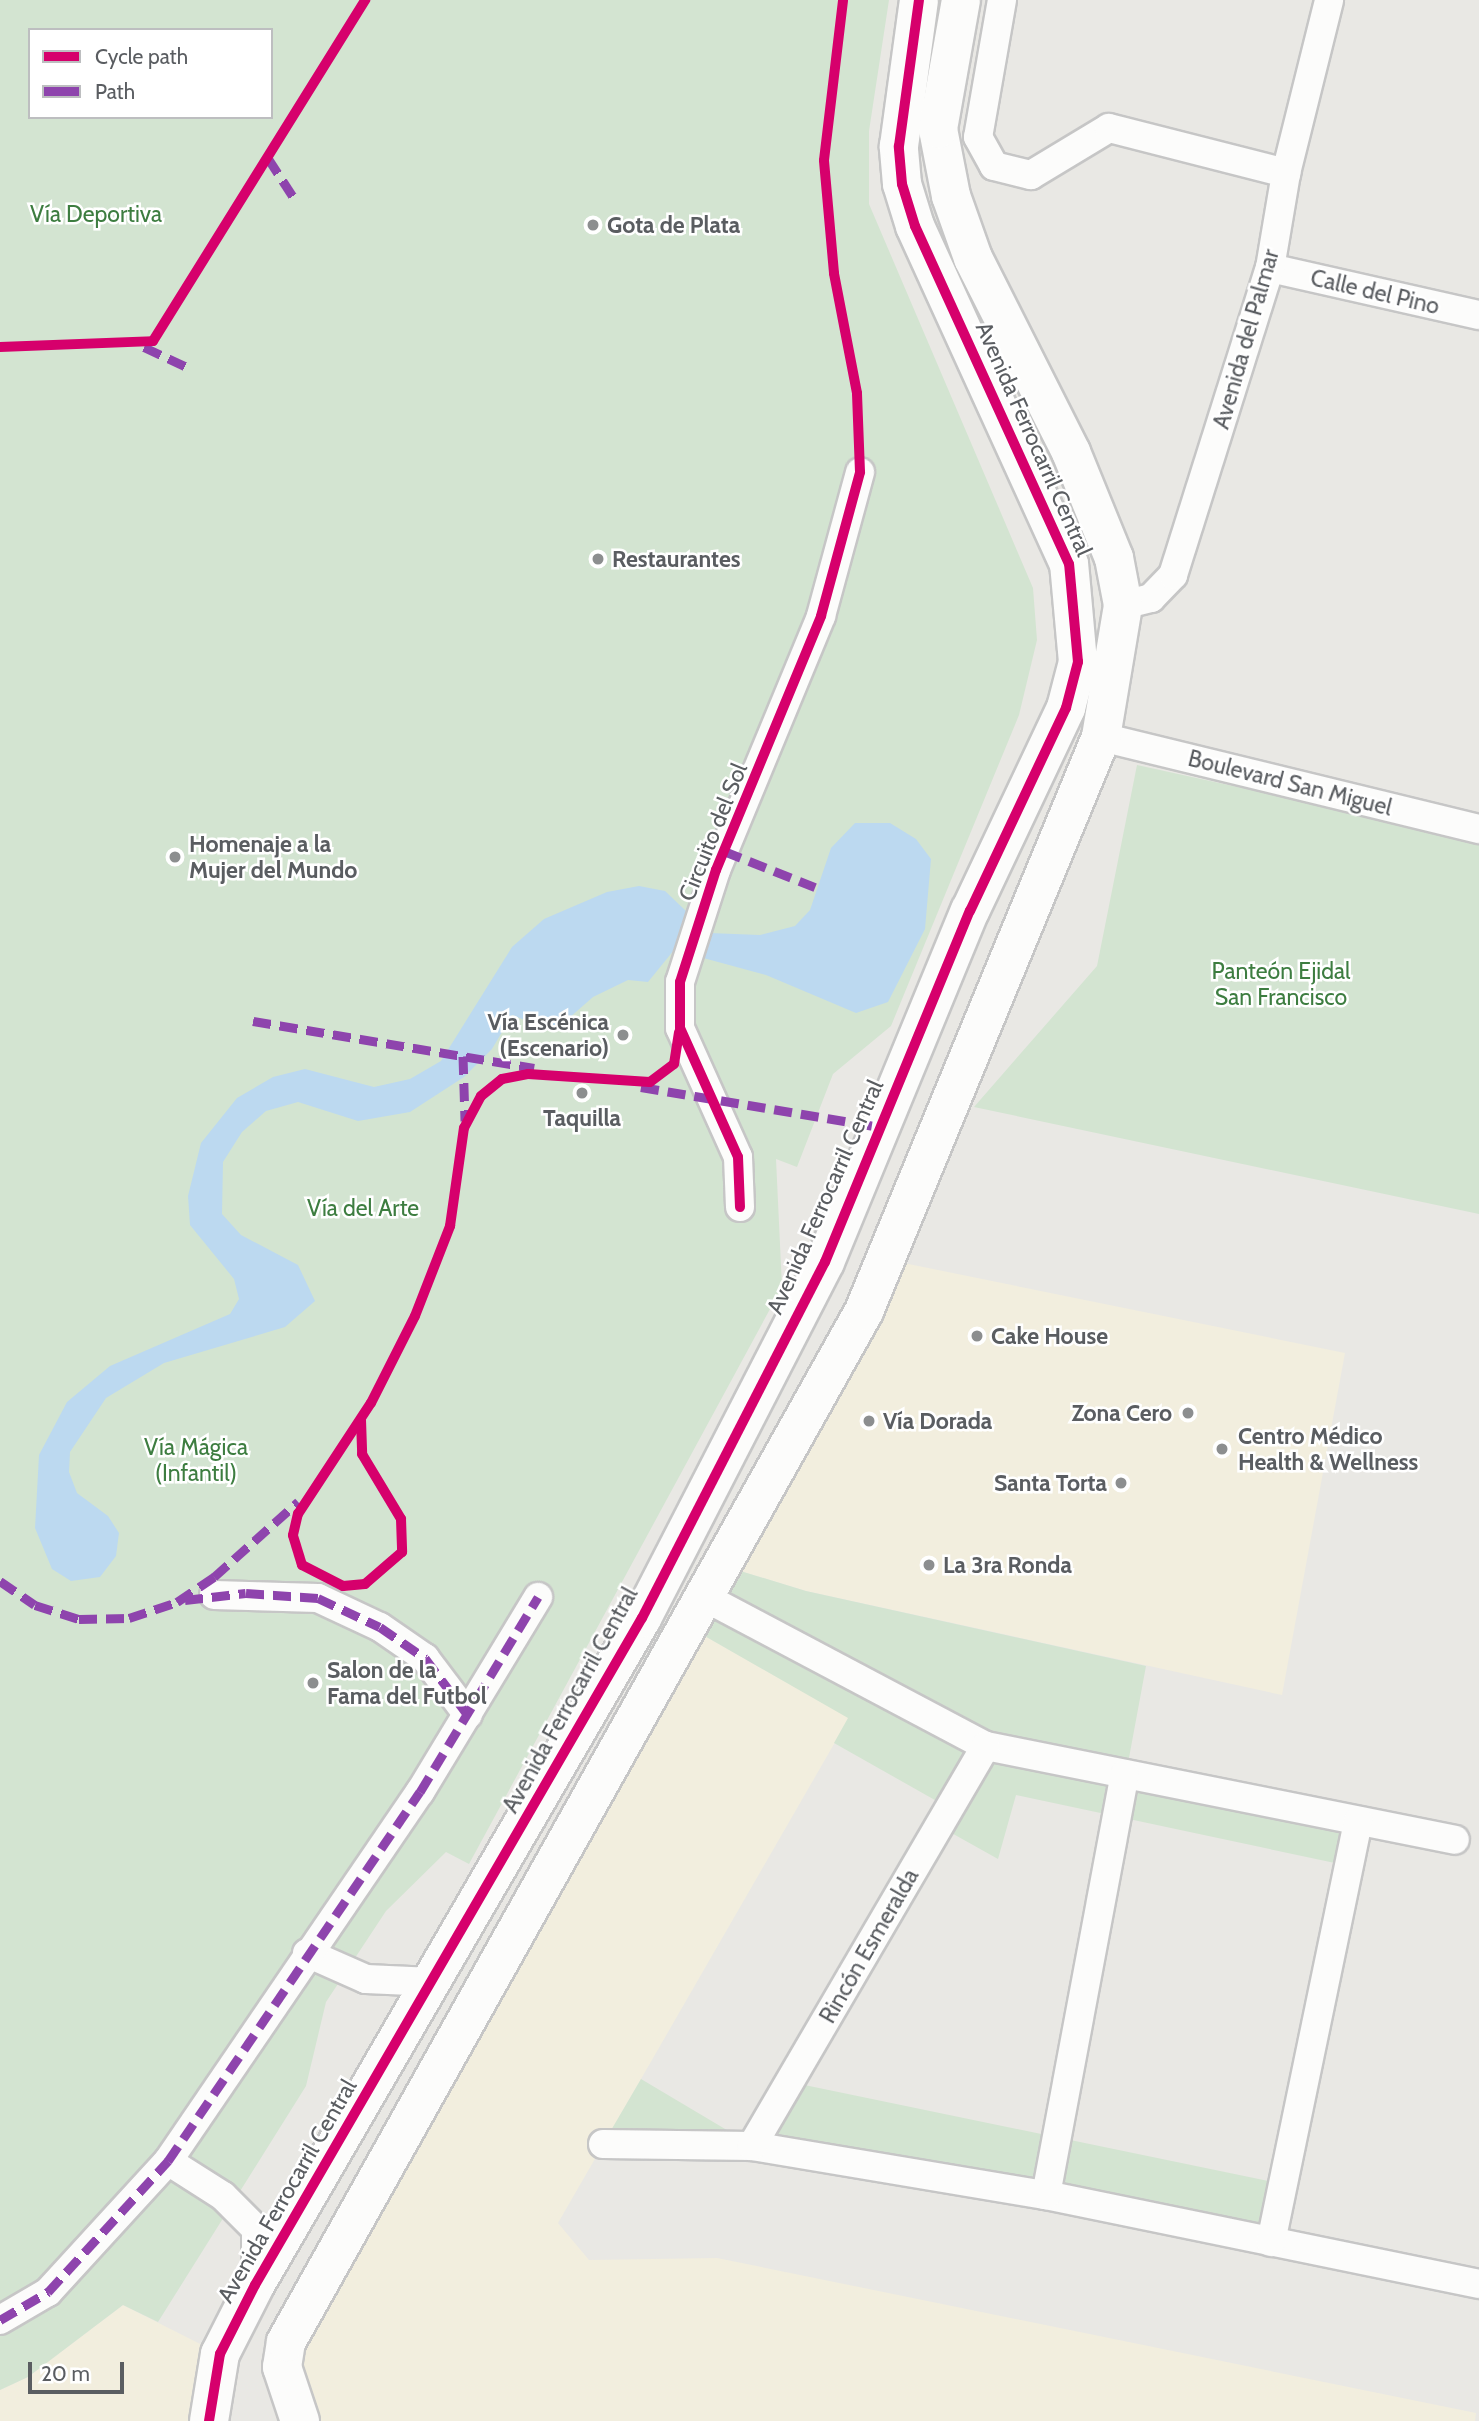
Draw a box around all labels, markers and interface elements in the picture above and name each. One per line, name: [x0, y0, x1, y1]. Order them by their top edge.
legend: [28, 28, 273, 119]
text: Cycle path: [95, 44, 188, 69]
text: Path: [95, 79, 135, 104]
park label: Vía Deportiva: [30, 200, 162, 228]
place label: Gota de Plata: [607, 211, 740, 239]
marker: Gota de Plata: [585, 217, 601, 233]
street label: Avenida del Palmar: [1207, 246, 1285, 432]
street label: Calle del Pino: [1308, 264, 1442, 320]
street label: Avenida Ferrocarril Central: [970, 317, 1098, 561]
place label: Restaurantes: [612, 545, 740, 573]
marker: Restaurantes: [590, 551, 606, 567]
street label: Boulevard San Miguel: [1185, 744, 1395, 822]
street label: Circuito del Sol: [673, 759, 753, 905]
place label: Homenaje a la Mujer del Mundo: [189, 830, 357, 884]
marker: Homenaje a la Mujer del Mundo: [167, 849, 183, 865]
park label: Panteón Ejidal San Francisco: [1212, 957, 1350, 1011]
place label: Vía Escénica (Escenario): [488, 1008, 609, 1062]
marker: Vía Escénica (Escenario): [615, 1027, 631, 1043]
street label: Avenida Ferrocarril Central: [761, 1075, 889, 1319]
marker: Taquilla: [574, 1085, 590, 1101]
place label: Taquilla: [543, 1104, 621, 1132]
park label: Vía del Arte: [307, 1194, 419, 1222]
place label: Cake House: [991, 1322, 1108, 1350]
marker: Cake House: [969, 1328, 985, 1344]
place label: Zona Cero: [1071, 1399, 1172, 1427]
marker: Zona Cero: [1178, 1403, 1198, 1423]
place label: Vía Dorada: [883, 1407, 992, 1435]
marker: Vía Dorada: [861, 1413, 877, 1429]
place label: Centro Médico Health & Wellness: [1238, 1422, 1418, 1476]
park label: Vía Mágica (Infantil): [144, 1433, 248, 1487]
marker: Centro Médico Health & Wellness: [1212, 1439, 1232, 1459]
place label: Santa Torta: [994, 1469, 1107, 1497]
marker: Santa Torta: [1113, 1475, 1129, 1491]
place label: La 3ra Ronda: [943, 1551, 1072, 1579]
marker: La 3ra Ronda: [921, 1557, 937, 1573]
street label: Avenida Ferrocarril Central: [496, 1582, 644, 1818]
place label: Salon de la Fama del Futbol: [327, 1656, 487, 1710]
marker: Salon de la Fama del Futbol: [305, 1675, 321, 1691]
street label: Rincón Esmeralda: [814, 1864, 924, 2028]
street label: Avenida Ferrocarril Central: [212, 2074, 362, 2308]
scale bar: [32, 2348, 128, 2392]
text: 20 m: [41, 2361, 90, 2386]

